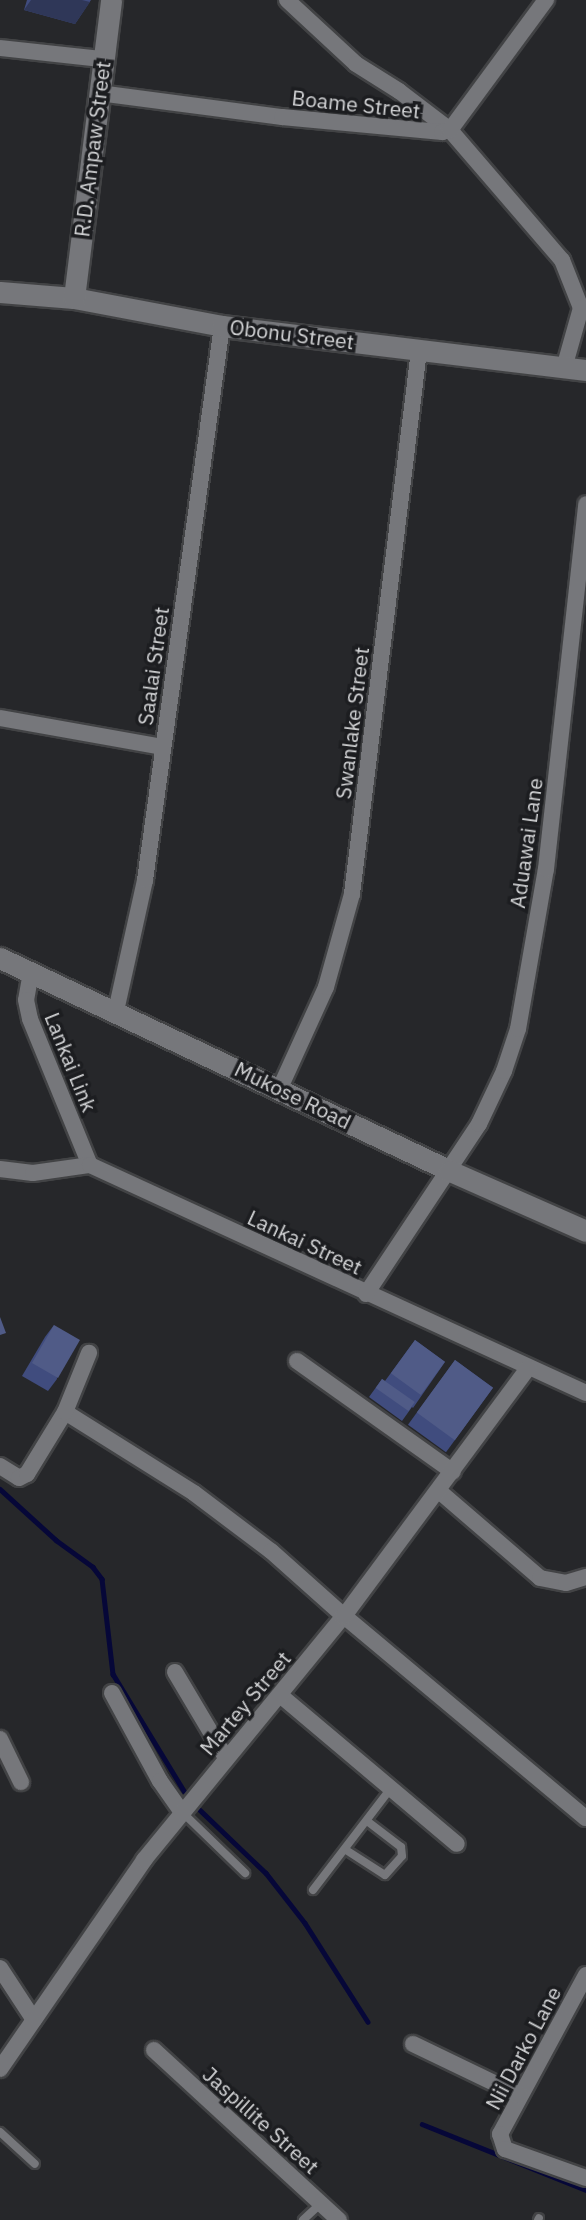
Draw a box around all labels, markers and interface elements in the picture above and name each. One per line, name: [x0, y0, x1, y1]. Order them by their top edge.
street label: R.D. Ampaw Street: [69, 60, 115, 238]
street label: Boame Street: [290, 85, 422, 123]
street label: Obonu Street: [228, 314, 356, 354]
street label: Saalai Street: [132, 605, 174, 727]
street label: Swanlake Street: [330, 646, 374, 800]
street label: Aduawai Lane: [504, 776, 548, 910]
street label: Lankai Link: [40, 1009, 102, 1115]
street label: Mukose Road: [231, 1056, 355, 1134]
street label: Lankai Street: [244, 1204, 366, 1280]
street label: Martey Street: [194, 1646, 296, 1760]
street label: Nii Darko Lane: [480, 1982, 566, 2114]
street label: Jaspillite Street: [198, 2061, 324, 2179]

